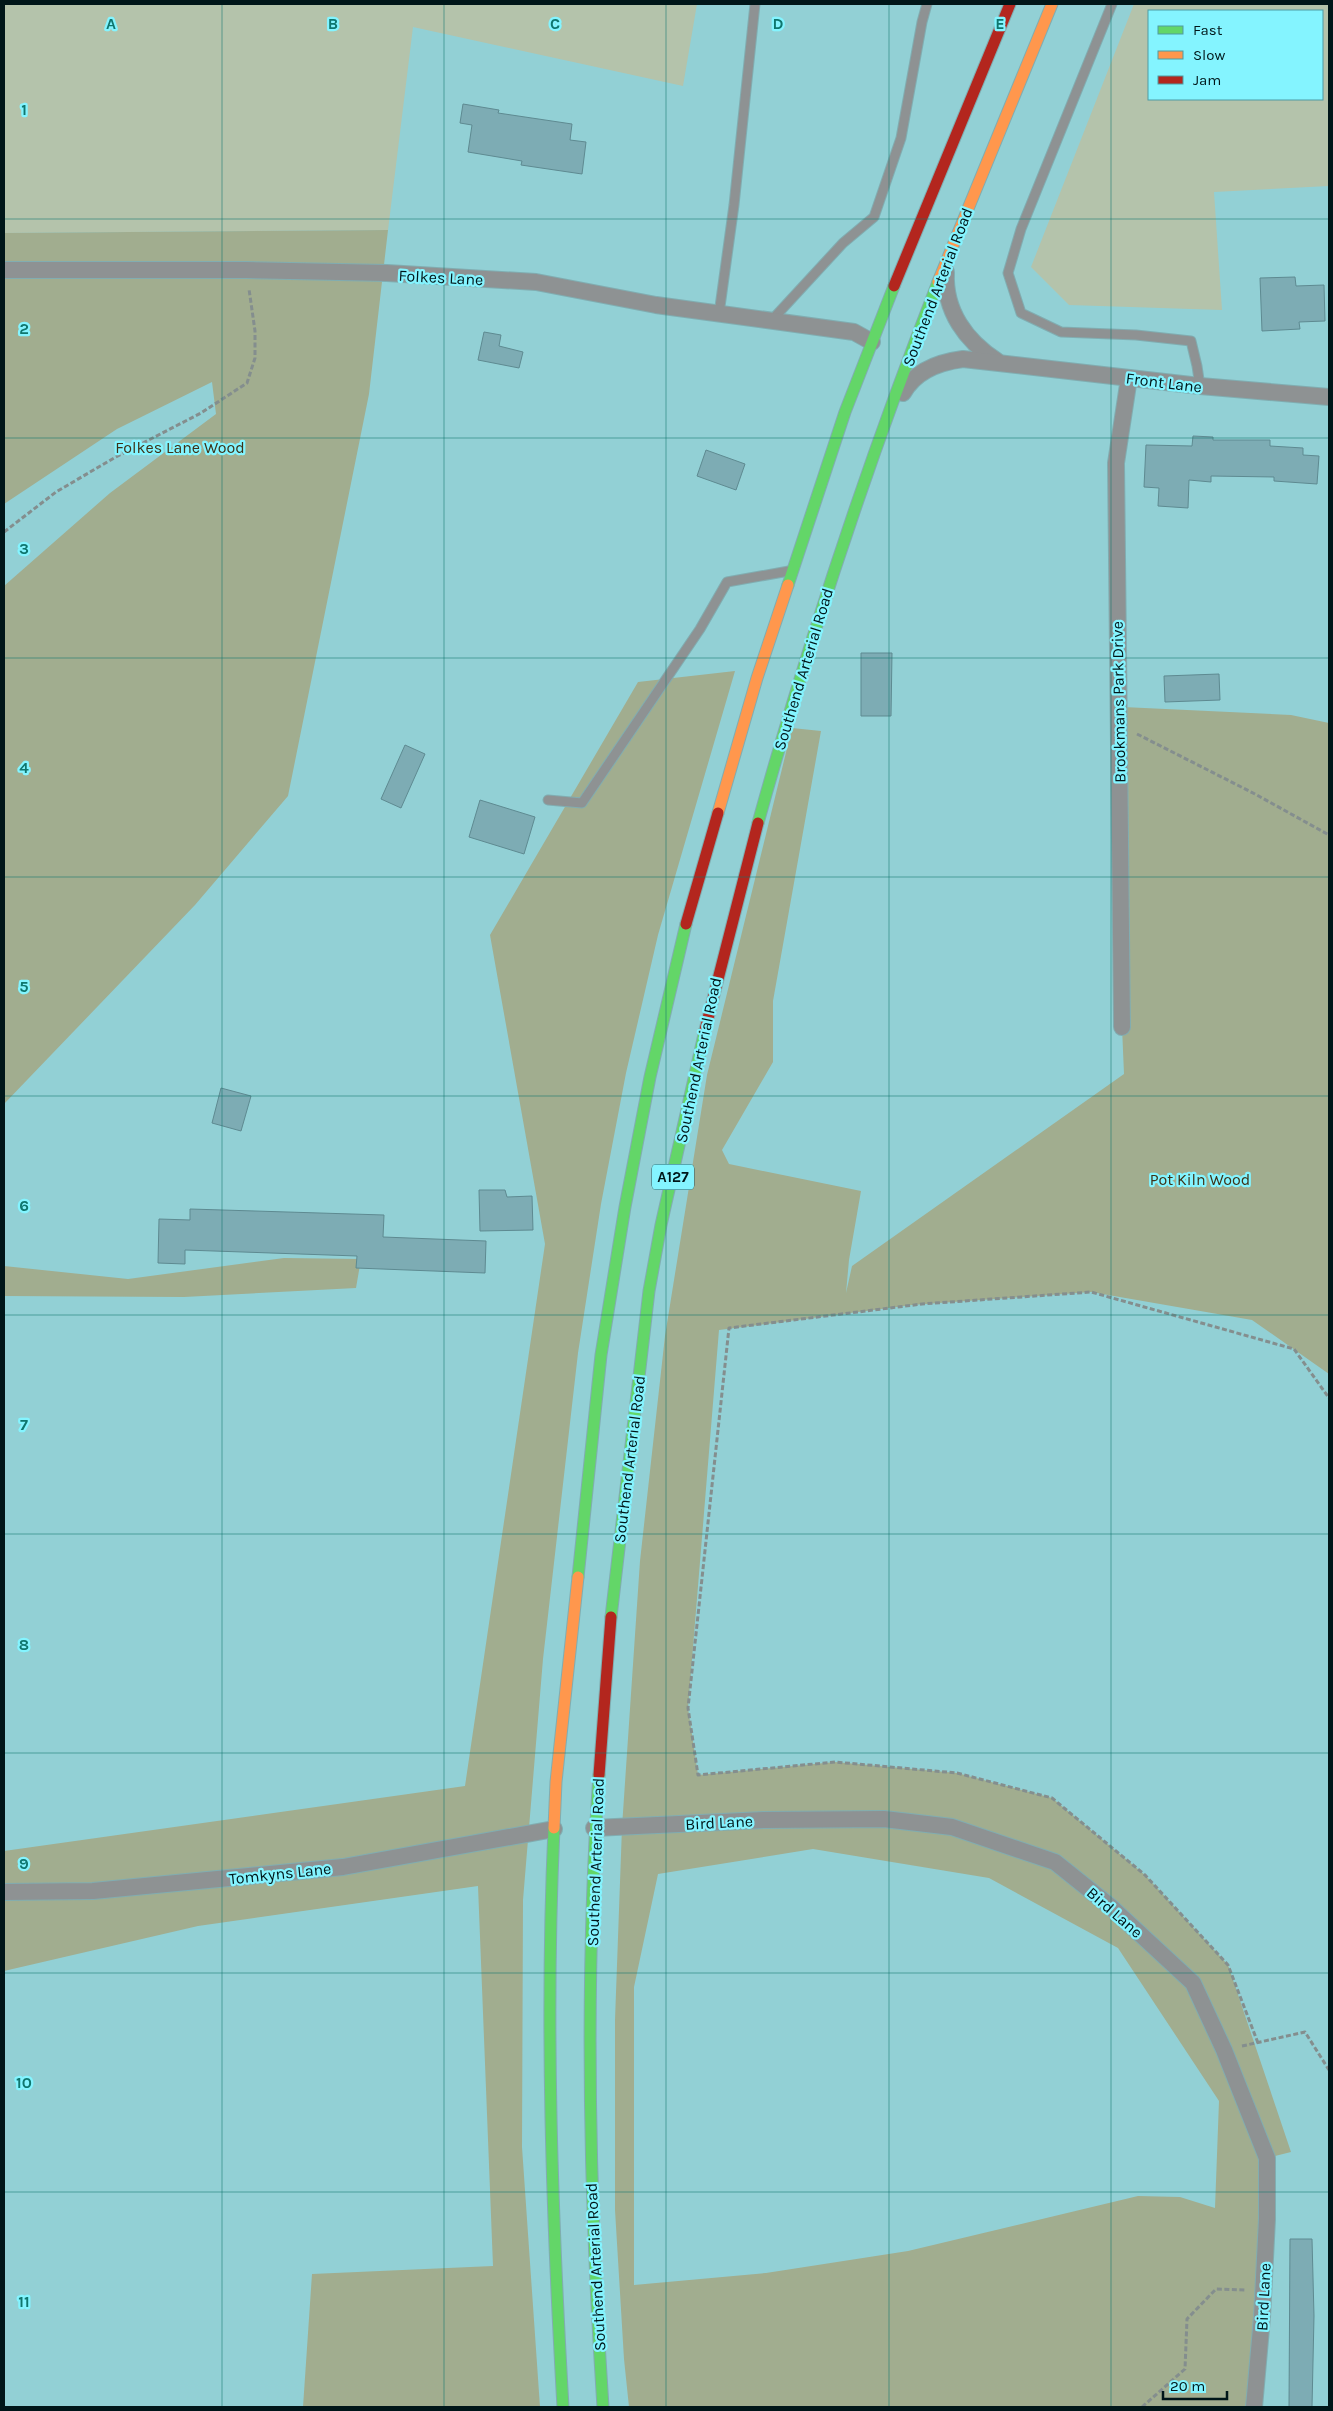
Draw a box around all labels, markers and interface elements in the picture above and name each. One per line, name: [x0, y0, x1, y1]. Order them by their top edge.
legend: [1148, 10, 1323, 100]
text: A: [106, 14, 116, 33]
text: B: [328, 14, 338, 33]
text: C: [550, 14, 560, 33]
text: D: [773, 14, 784, 33]
text: E: [995, 14, 1005, 33]
text: Fast: [1193, 21, 1223, 39]
text: Slow: [1193, 46, 1225, 64]
text: Jam: [1193, 71, 1221, 89]
text: 1: [21, 100, 27, 119]
street label: Southend Arterial Road: [898, 205, 977, 369]
street label: Folkes Lane: [398, 266, 484, 289]
text: 2: [19, 319, 29, 338]
street label: Front Lane: [1125, 368, 1203, 397]
park label: Folkes Lane Wood: [115, 438, 245, 457]
text: 3: [19, 539, 29, 558]
street label: Southend Arterial Road: [770, 586, 837, 753]
street label: Brookmans Park Drive: [1108, 621, 1129, 783]
text: 4: [19, 758, 29, 777]
street label: Southend Arterial Road: [672, 976, 725, 1145]
text: 5: [19, 977, 29, 996]
road number: A127: [652, 1164, 694, 1190]
park label: Pot Kiln Wood: [1150, 1170, 1250, 1189]
text: 6: [19, 1196, 29, 1215]
street label: Southend Arterial Road: [610, 1374, 649, 1544]
text: 7: [20, 1415, 28, 1434]
text: 8: [19, 1635, 29, 1654]
street label: Southend Arterial Road: [583, 1777, 608, 1947]
street label: Bird Lane: [685, 1811, 753, 1834]
text: 9: [19, 1854, 29, 1873]
street label: Tomkyns Lane: [228, 1859, 332, 1888]
street label: Bird Lane: [1083, 1883, 1147, 1942]
text: 10: [16, 2073, 32, 2092]
street label: Southend Arterial Road: [582, 2182, 609, 2352]
street label: Bird Lane: [1252, 2263, 1275, 2331]
text: 11: [18, 2292, 30, 2311]
scale bar: [1163, 2368, 1227, 2400]
text: 20 m: [1170, 2377, 1205, 2395]

